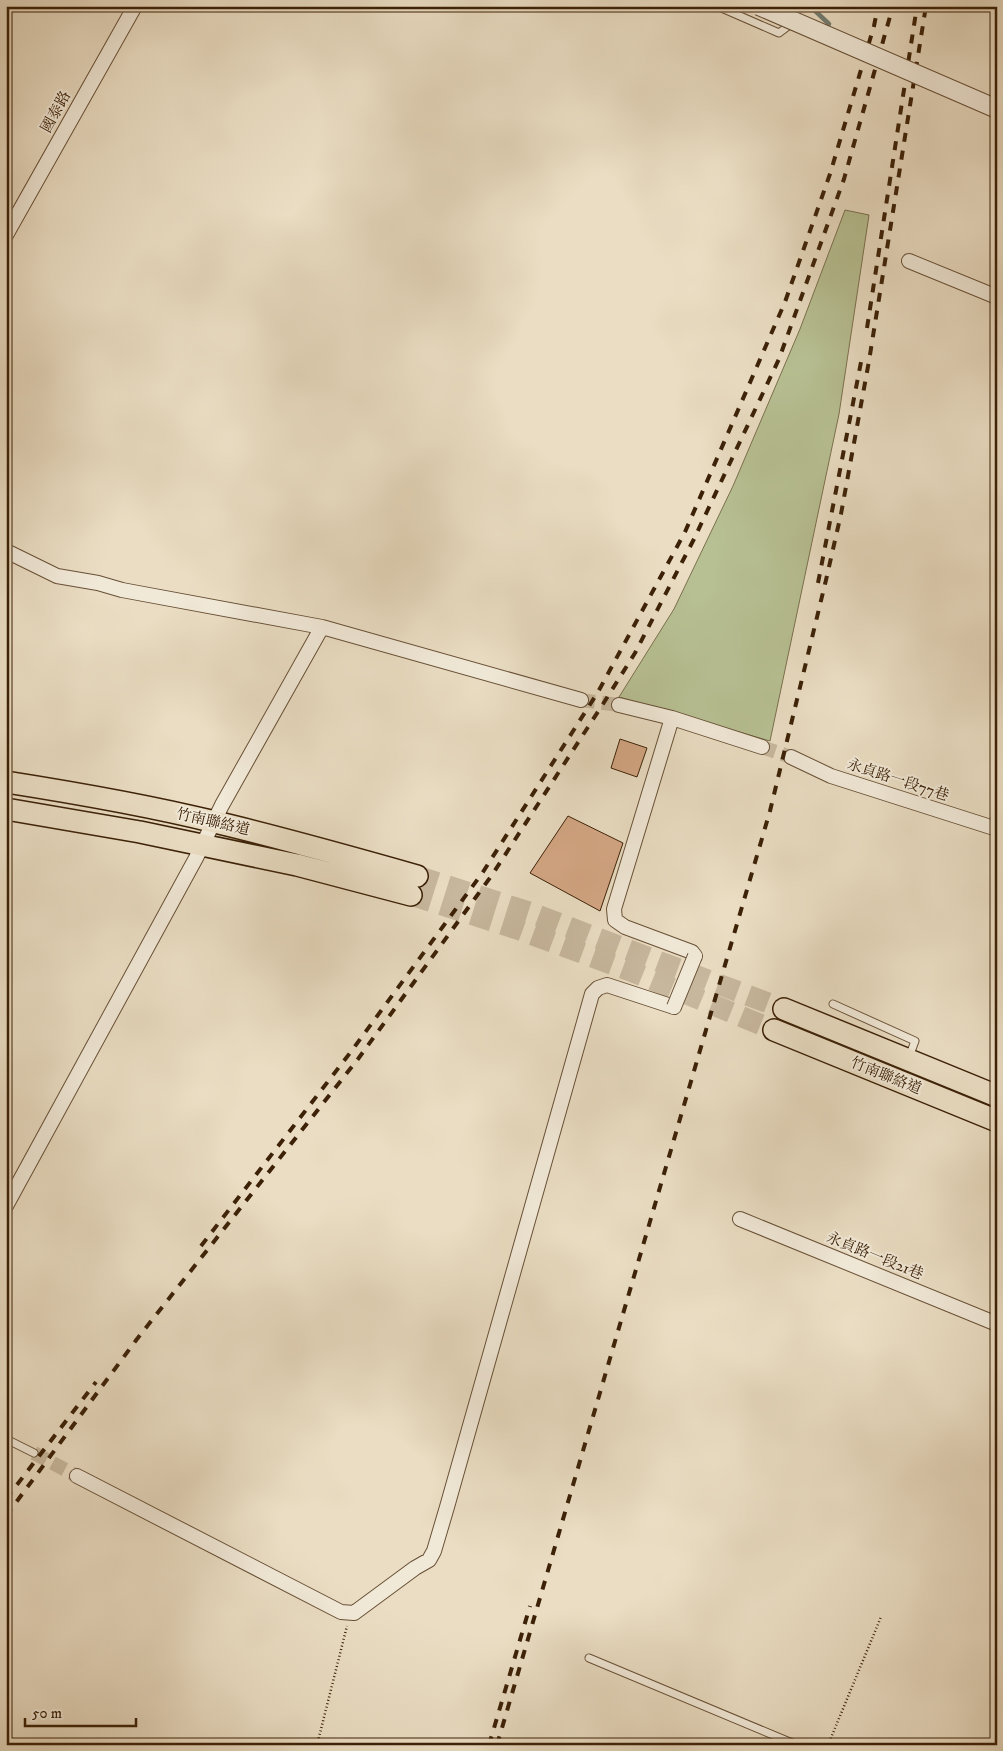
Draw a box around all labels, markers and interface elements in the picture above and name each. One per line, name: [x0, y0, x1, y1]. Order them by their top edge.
street label: 國泰路: [37, 88, 75, 136]
street label: 永貞路一段77巷: [845, 755, 951, 805]
street label: 竹南聯絡道: [174, 804, 252, 840]
street label: 竹南聯絡道: [848, 1053, 924, 1099]
street label: 永貞路一段21巷: [824, 1228, 926, 1284]
scale bar: [25, 1696, 136, 1728]
text: 50 m: [32, 1704, 62, 1723]

